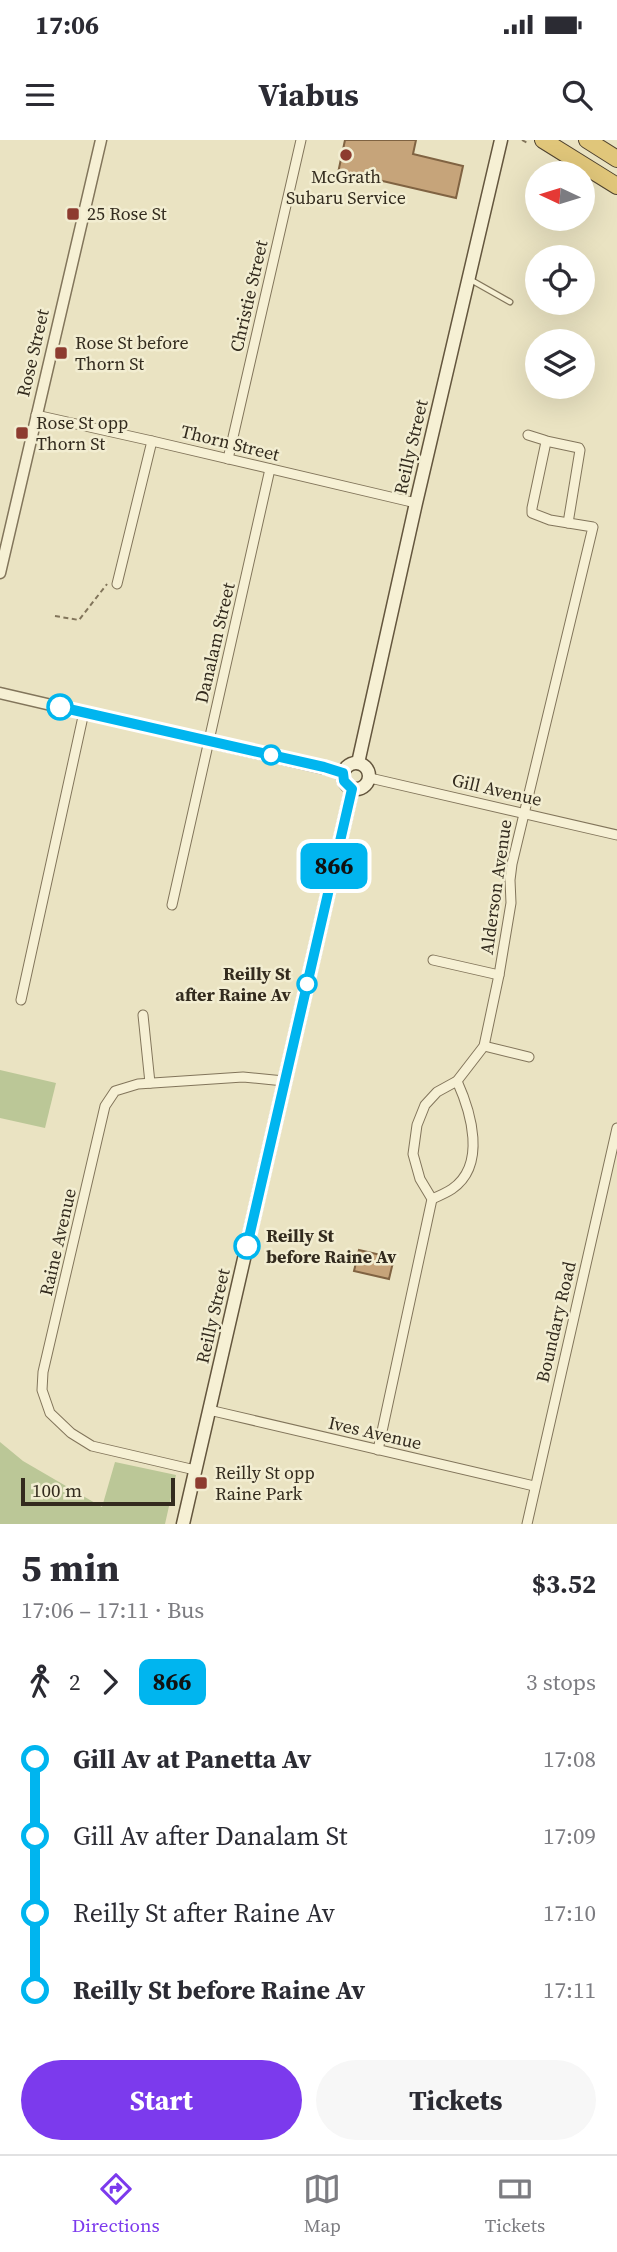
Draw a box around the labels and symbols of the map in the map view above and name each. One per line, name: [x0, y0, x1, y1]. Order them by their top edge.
marker: McGrath Subaru Service: [338, 147, 354, 163]
north arrow: [525, 161, 595, 231]
place label: McGrath Subaru Service: [286, 164, 406, 210]
place label: 25 Rose St: [87, 201, 167, 226]
marker: 25 Rose St: [65, 206, 81, 222]
street label: Christie Street: [224, 237, 274, 354]
street label: Rose Street: [10, 307, 55, 399]
place label: Rose St before Thorn St: [75, 330, 189, 376]
marker: Rose St before Thorn St: [53, 345, 69, 361]
street label: Reilly Street: [387, 397, 434, 497]
place label: Rose St opp Thorn St: [36, 410, 128, 456]
street label: Thorn Street: [178, 418, 282, 467]
marker: Rose St opp Thorn St: [14, 425, 30, 441]
street label: Danalam Street: [188, 580, 241, 706]
unlabelled marker: [47, 694, 73, 720]
unlabelled marker: [261, 745, 281, 765]
street label: Gill Avenue: [450, 767, 545, 812]
street label: Alderson Avenue: [474, 818, 517, 956]
line badge: 866: [294, 843, 374, 889]
place label: Reilly St after Raine Av: [175, 961, 292, 1007]
marker: Reilly St after Raine Av: [297, 974, 317, 994]
street label: Raine Avenue: [33, 1186, 82, 1298]
place label: Reilly St before Raine Av: [266, 1223, 397, 1269]
marker: Reilly St before Raine Av: [234, 1233, 260, 1259]
street label: Boundary Road: [529, 1259, 582, 1385]
street label: Reilly Street: [189, 1266, 236, 1366]
street label: Ives Avenue: [326, 1410, 424, 1455]
place label: Reilly St opp Raine Park: [215, 1460, 315, 1506]
scale bar: [21, 1475, 175, 1507]
marker: Reilly St opp Raine Park: [193, 1475, 209, 1491]

